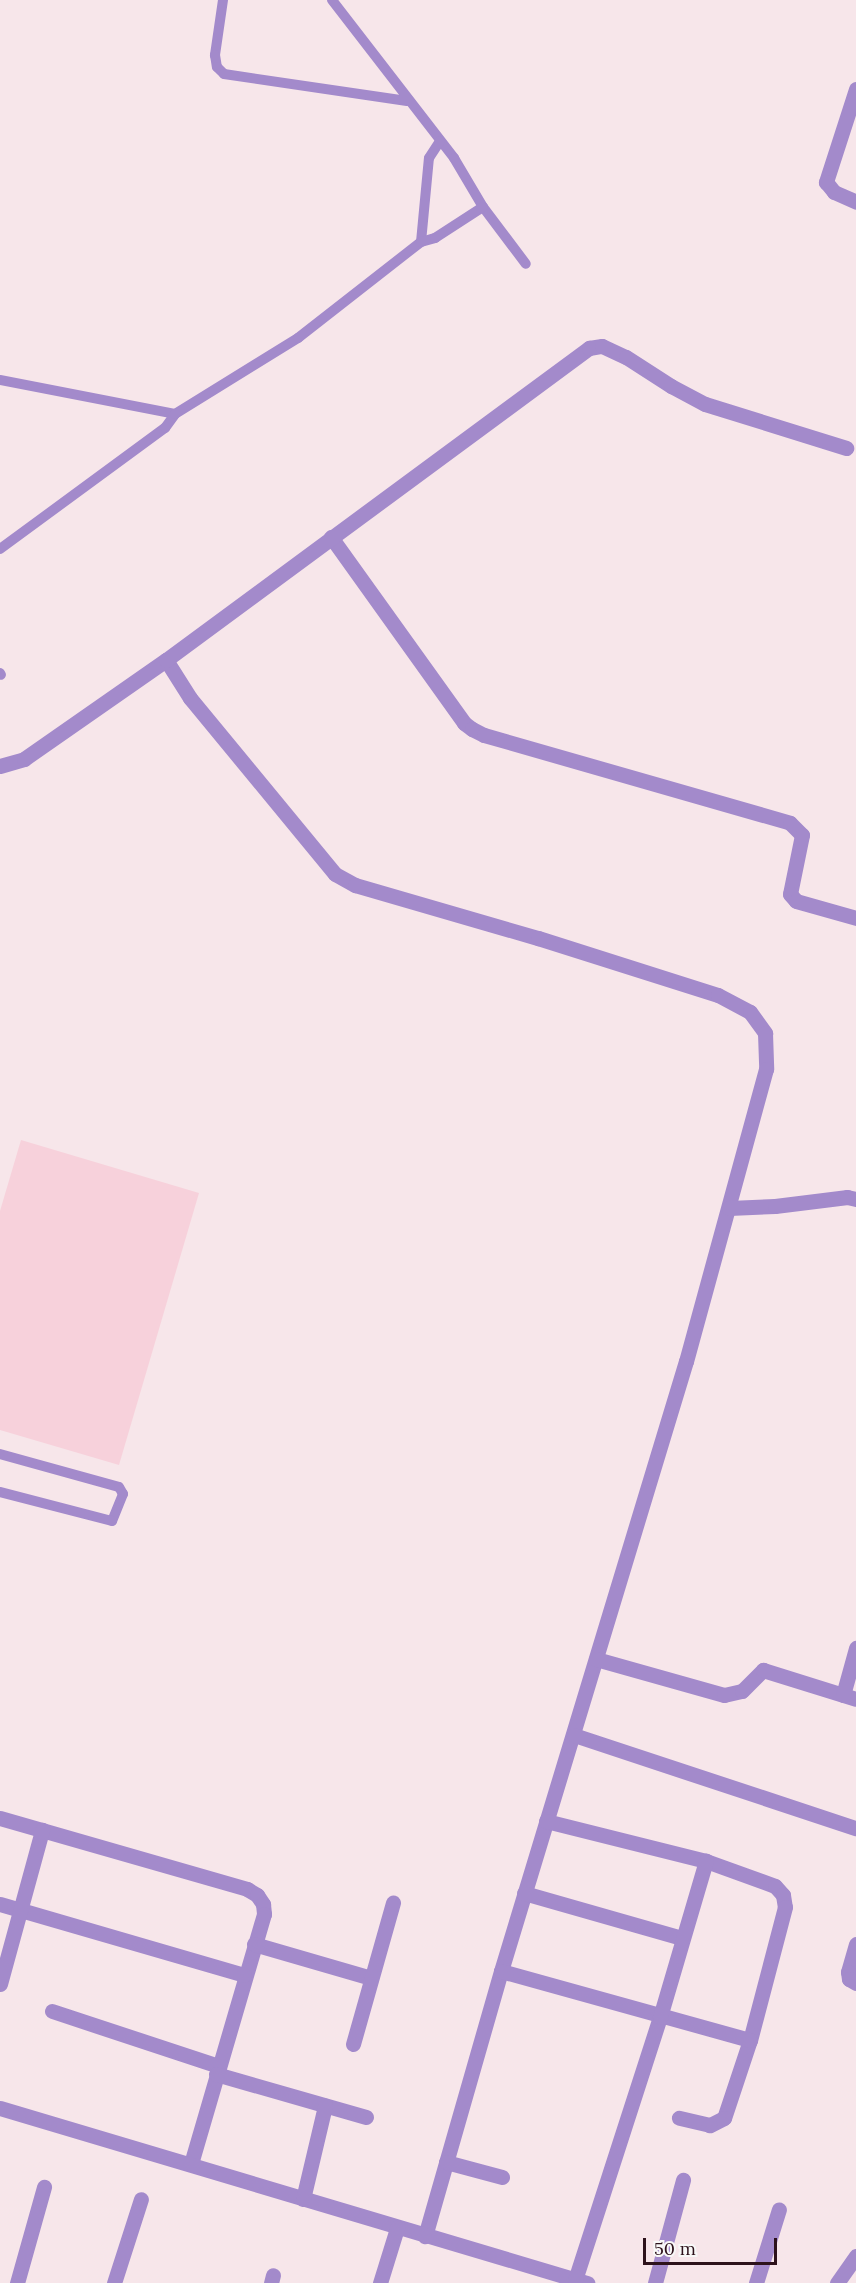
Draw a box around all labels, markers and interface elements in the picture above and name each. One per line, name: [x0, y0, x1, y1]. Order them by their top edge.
scale bar: [646, 2226, 780, 2264]
text: 50 m: [654, 2237, 696, 2260]

